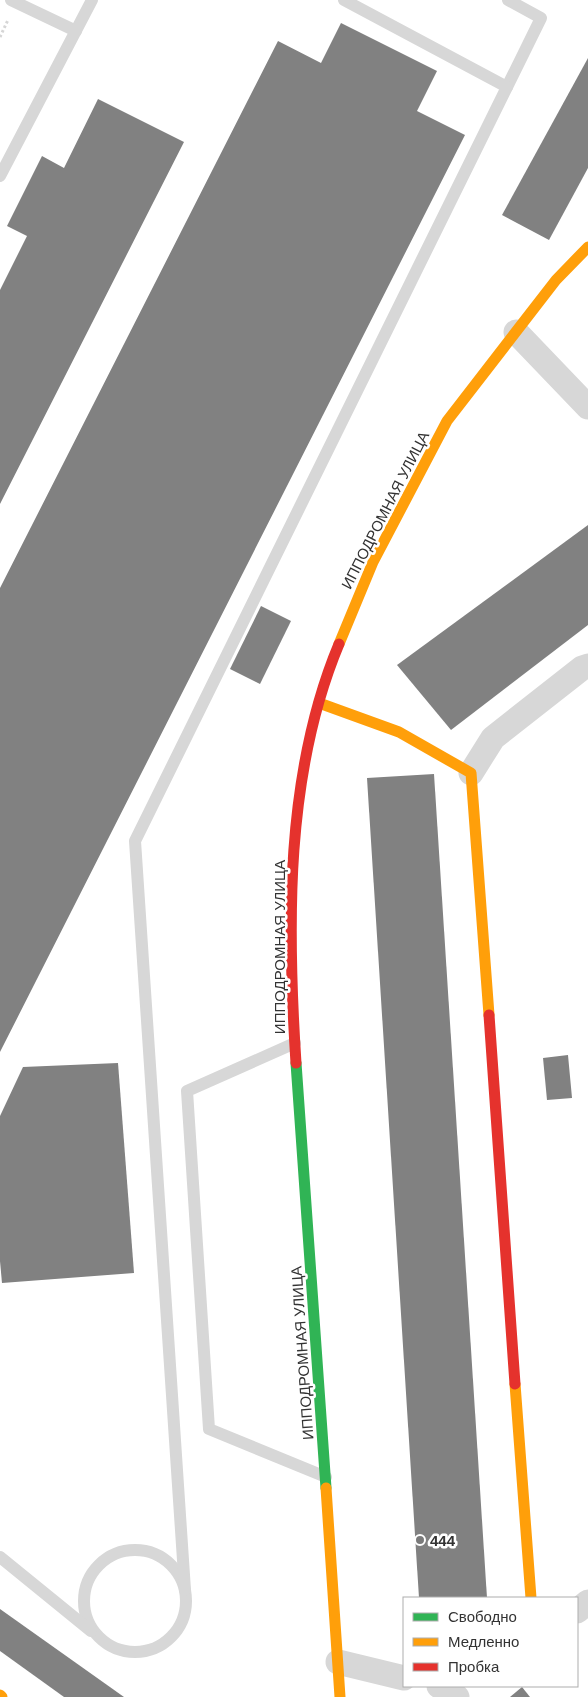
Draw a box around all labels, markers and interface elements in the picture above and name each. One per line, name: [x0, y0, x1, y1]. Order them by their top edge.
street label: ИППОДРОМНАЯ УЛИЦА: [338, 428, 432, 592]
street label: ИППОДРОМНАЯ УЛИЦА: [271, 860, 288, 1034]
street label: ИППОДРОМНАЯ УЛИЦА: [287, 1265, 317, 1441]
place label: 444: [430, 1532, 456, 1549]
marker: 444: [414, 1534, 426, 1546]
legend: [403, 1597, 578, 1687]
text: Свободно: [448, 1608, 517, 1625]
text: Медленно: [448, 1633, 519, 1650]
text: Пробка: [448, 1658, 500, 1675]

